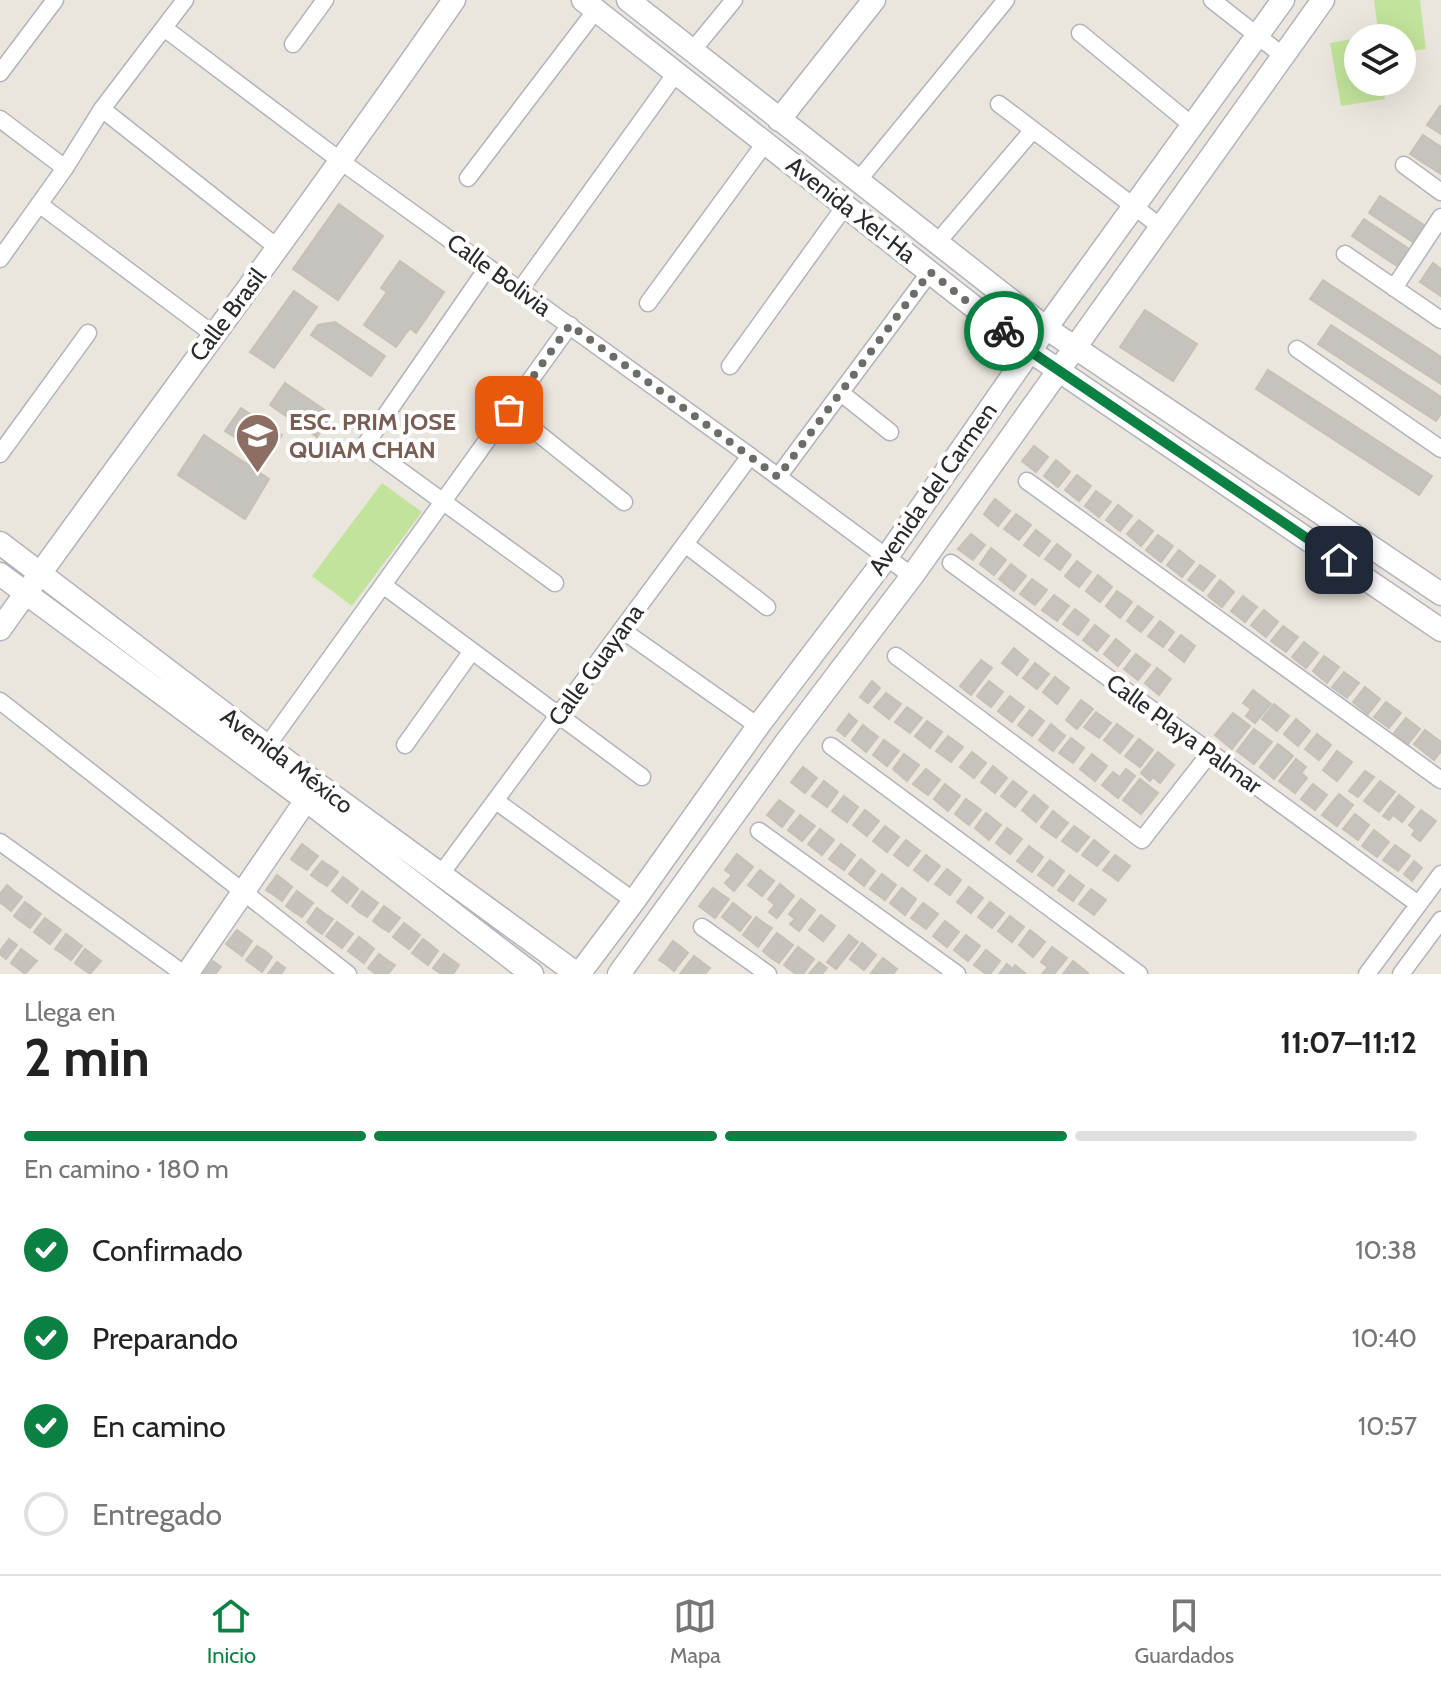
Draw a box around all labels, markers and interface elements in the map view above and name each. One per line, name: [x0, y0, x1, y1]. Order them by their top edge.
map controls: [1344, 24, 1416, 96]
button: layers: [1344, 24, 1416, 96]
street label: Avenida Xel-Ha: [781, 150, 922, 269]
street label: Calle Bolivia: [441, 227, 558, 322]
street label: Calle Brasil: [183, 262, 272, 367]
courier: [964, 291, 1044, 371]
icon: bike: [982, 309, 1026, 353]
pin: [475, 376, 543, 444]
icon: bag: [487, 388, 531, 432]
street label: Avenida del Carmen: [862, 397, 1003, 581]
place label: ESC. PRIM JOSE QUIAM CHAN: [289, 407, 456, 464]
school or university icon: ESC. PRIM JOSE QUIAM CHAN: [234, 412, 282, 475]
pin: [1305, 526, 1373, 594]
icon: home: [1317, 538, 1361, 582]
street label: Calle Guayana: [542, 598, 650, 731]
street label: Calle Playa Palmar: [1101, 667, 1268, 800]
street label: Avenida México: [215, 701, 359, 820]
text: Llega en: [24, 996, 115, 1028]
text: 11:07–11:12: [1280, 1024, 1417, 1061]
text: 2 min: [24, 1026, 150, 1089]
text: En camino · 180 m: [24, 1153, 229, 1185]
icon: check: [24, 1228, 68, 1272]
text: Confirmado: [92, 1232, 243, 1269]
text: 10:38: [1355, 1234, 1417, 1266]
icon: check: [24, 1316, 68, 1360]
text: Preparando: [92, 1320, 238, 1357]
text: 10:40: [1352, 1322, 1417, 1354]
icon: check: [24, 1404, 68, 1448]
text: En camino: [92, 1408, 226, 1445]
text: 10:57: [1358, 1410, 1417, 1442]
text: Entregado: [92, 1496, 222, 1533]
tab: Inicio: [207, 1594, 256, 1669]
tab: Mapa: [670, 1594, 721, 1669]
tab: Guardados: [1135, 1594, 1234, 1669]

